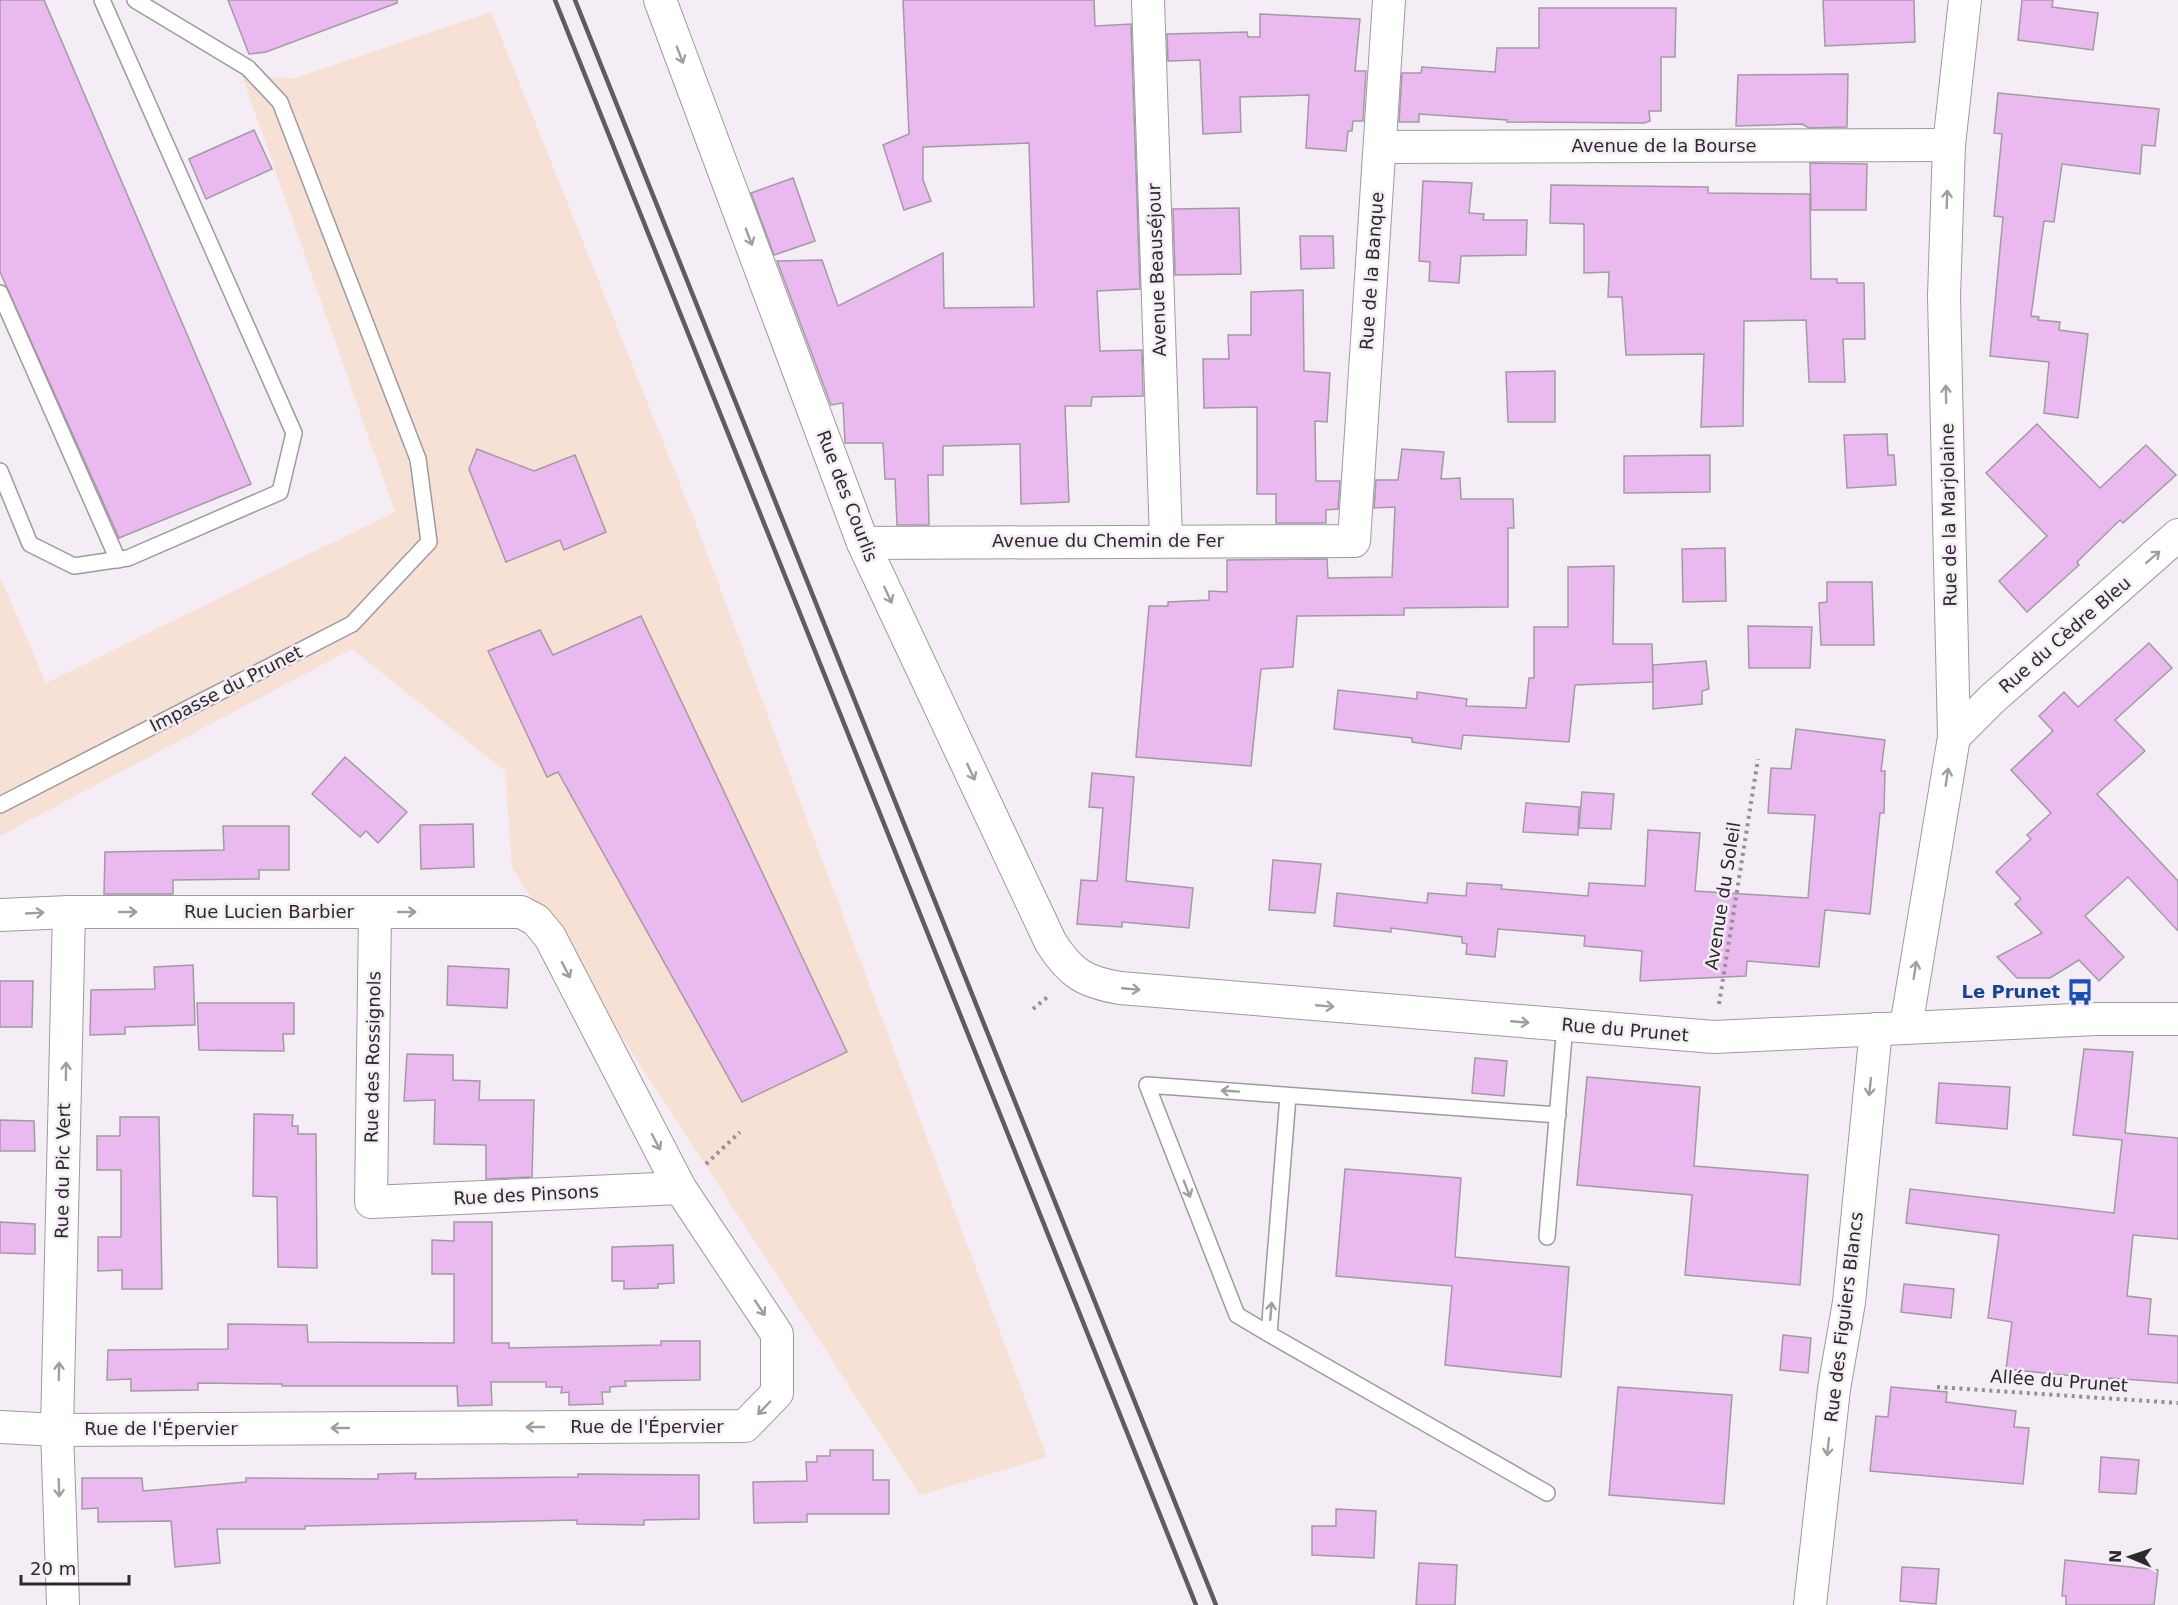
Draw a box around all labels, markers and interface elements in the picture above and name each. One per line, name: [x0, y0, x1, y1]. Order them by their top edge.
one-way arrow: [676, 45, 687, 64]
street label: Avenue de la Bourse: [1571, 135, 1757, 156]
street label: Avenue Beauséjour: [1143, 182, 1170, 357]
one-way arrow: [1942, 190, 1953, 210]
street label: Rue de la Banque: [1355, 191, 1388, 351]
one-way arrow: [744, 228, 755, 246]
one-way arrow: [1940, 384, 1952, 404]
street label: Rue de la Marjolaine: [1936, 423, 1961, 607]
street label: Rue des Courlis: [813, 427, 882, 565]
street label: Avenue du Chemin de Fer: [992, 530, 1225, 551]
one-way arrow: [2145, 550, 2160, 564]
street label: Rue du Cèdre Bleu: [1995, 572, 2135, 697]
one-way arrow: [882, 586, 894, 604]
street label: Impasse du Prunet: [146, 641, 306, 736]
one-way arrow: [965, 762, 977, 780]
one-way arrow: [1942, 768, 1953, 788]
street label: Avenue du Soleil: [1700, 820, 1745, 971]
street label: Rue Lucien Barbier: [184, 901, 354, 922]
one-way arrow: [117, 906, 137, 918]
one-way arrow: [396, 906, 416, 918]
one-way arrow: [24, 908, 44, 919]
one-way arrow: [561, 960, 572, 978]
one-way arrow: [1910, 960, 1921, 980]
street label: Rue des Rossignols: [360, 971, 385, 1143]
bus stop icon: Le Prunet: [2065, 977, 2095, 1007]
place label: Le Prunet: [1962, 981, 2060, 1002]
one-way arrow: [1121, 984, 1141, 995]
one-way arrow: [1315, 1001, 1335, 1012]
street label: Rue du Prunet: [1561, 1013, 1689, 1046]
one-way arrow: [1509, 1017, 1529, 1028]
one-way arrow: [60, 1062, 72, 1082]
one-way arrow: [1864, 1076, 1875, 1096]
one-way arrow: [1220, 1086, 1240, 1097]
street label: Rue du Pic Vert: [51, 1103, 74, 1239]
one-way arrow: [651, 1133, 663, 1151]
one-way arrow: [1183, 1179, 1194, 1198]
street label: Rue des Pinsons: [453, 1180, 599, 1209]
street label: Rue des Figuiers Blancs: [1820, 1210, 1867, 1423]
one-way arrow: [753, 1299, 766, 1316]
one-way arrow: [1265, 1302, 1276, 1322]
one-way arrow: [53, 1362, 65, 1382]
street label: Allée du Prunet: [1990, 1365, 2128, 1396]
one-way arrow: [756, 1400, 771, 1415]
street label: Rue de l'Épervier: [570, 1416, 724, 1437]
street label: Rue de l'Épervier: [84, 1418, 238, 1439]
one-way arrow: [525, 1421, 545, 1433]
one-way arrow: [330, 1422, 350, 1434]
one-way arrow: [1822, 1437, 1833, 1457]
one-way arrow: [54, 1478, 65, 1498]
north arrow: [2100, 1527, 2160, 1587]
scale bar: [21, 1548, 129, 1586]
text: N: [2106, 1549, 2125, 1564]
text: 20 m: [30, 1558, 76, 1579]

